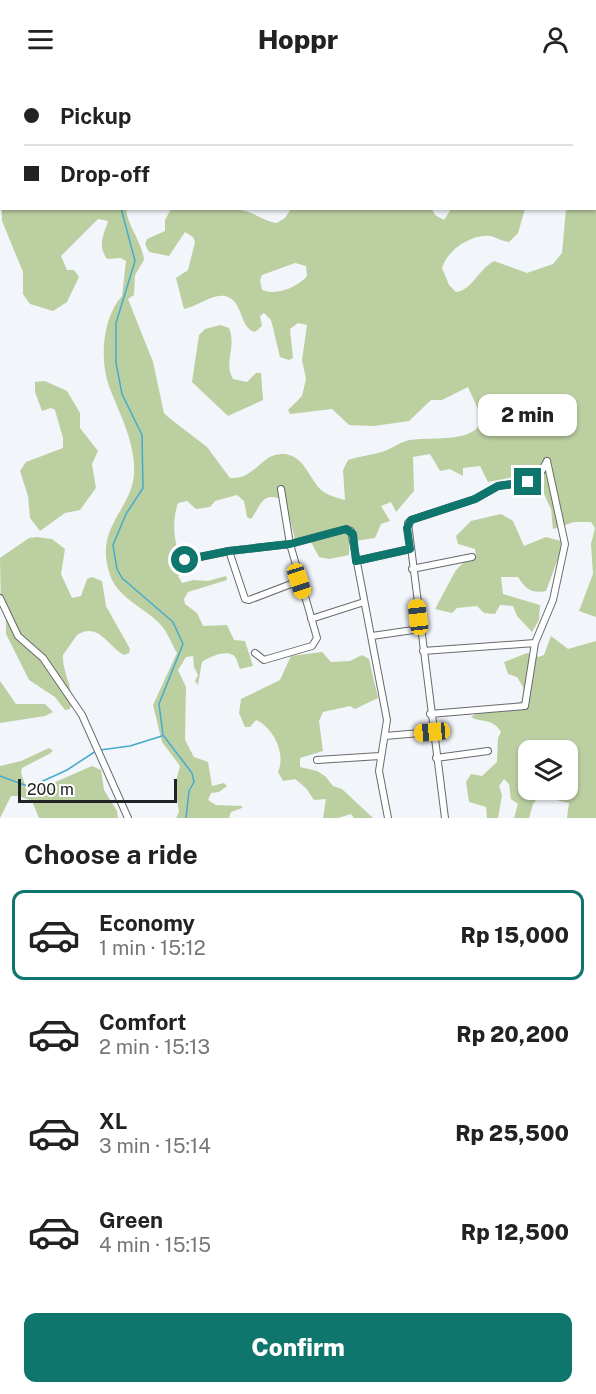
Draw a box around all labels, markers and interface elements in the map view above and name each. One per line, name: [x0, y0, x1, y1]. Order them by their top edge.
icon: menu: [24, 23, 57, 56]
text: Hoppr: [258, 23, 338, 55]
icon: person: [539, 23, 572, 56]
text: Pickup: [60, 103, 131, 129]
text: Drop-off: [60, 161, 150, 187]
callout: 2 min: [478, 395, 578, 437]
text: 2 min: [501, 403, 554, 427]
route end: [514, 468, 541, 495]
route start: [171, 546, 198, 573]
car: [285, 561, 313, 601]
car: [407, 598, 429, 636]
car: [413, 721, 451, 743]
map controls: [518, 740, 578, 800]
button: layers: [518, 740, 578, 800]
scale bar: [18, 776, 177, 804]
text: 200 m: [27, 780, 74, 799]
text: Choose a ride: [24, 838, 198, 870]
icon: car: [27, 908, 81, 962]
text: Economy: [99, 910, 195, 936]
text: Rp 15,000: [461, 922, 569, 948]
text: 1 min · 15:12: [99, 936, 206, 960]
icon: car: [27, 1007, 81, 1061]
text: Comfort: [99, 1009, 186, 1035]
text: Rp 20,200: [456, 1021, 569, 1047]
text: 2 min · 15:13: [99, 1035, 210, 1059]
icon: car: [27, 1106, 81, 1160]
text: XL: [99, 1108, 127, 1134]
text: Rp 25,500: [455, 1120, 569, 1146]
text: 3 min · 15:14: [99, 1134, 211, 1158]
icon: car: [27, 1205, 81, 1259]
text: Green: [99, 1207, 163, 1233]
text: Rp 12,500: [461, 1219, 569, 1245]
text: 4 min · 15:15: [99, 1233, 211, 1257]
button: Confirm: [24, 1313, 572, 1382]

